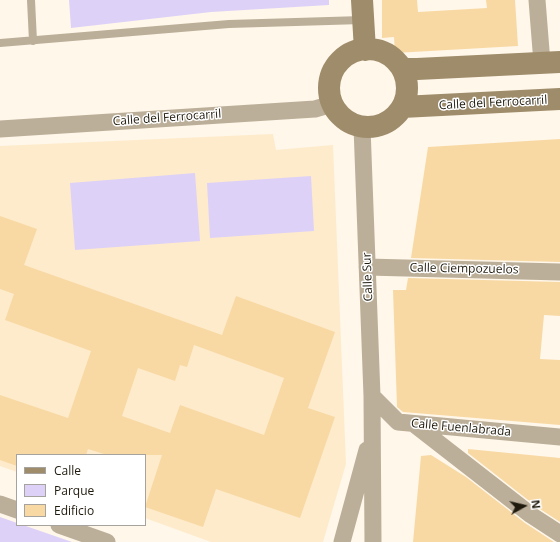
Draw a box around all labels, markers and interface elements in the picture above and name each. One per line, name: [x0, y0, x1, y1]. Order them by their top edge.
street label: Calle del Ferrocarril: [438, 93, 548, 113]
street label: Calle del Ferrocarril: [112, 107, 222, 129]
street label: Calle Sur: [360, 252, 376, 302]
street label: Calle Ciempozuelos: [409, 261, 519, 277]
street label: Calle Fuenlabrada: [410, 416, 512, 440]
legend: [16, 454, 146, 526]
text: Calle: [54, 462, 81, 479]
text: Parque: [54, 482, 94, 499]
north arrow: [504, 486, 544, 526]
text: N: [528, 499, 544, 510]
text: Edificio: [54, 502, 94, 519]

